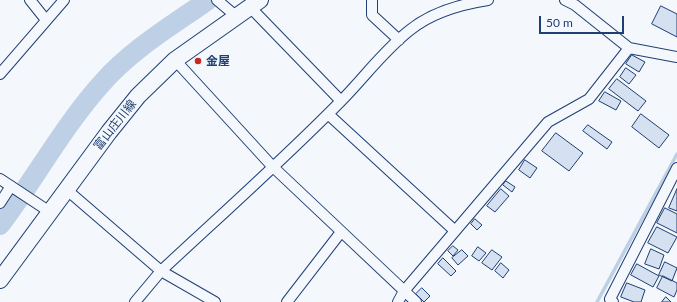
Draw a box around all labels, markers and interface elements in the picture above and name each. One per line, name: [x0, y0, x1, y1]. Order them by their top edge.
scale bar: [541, 8, 626, 34]
text: 50 m: [546, 15, 573, 30]
place label: 金屋: [206, 54, 230, 68]
marker: 金屋: [193, 56, 203, 66]
street label: 富山庄川線: [91, 97, 139, 153]

